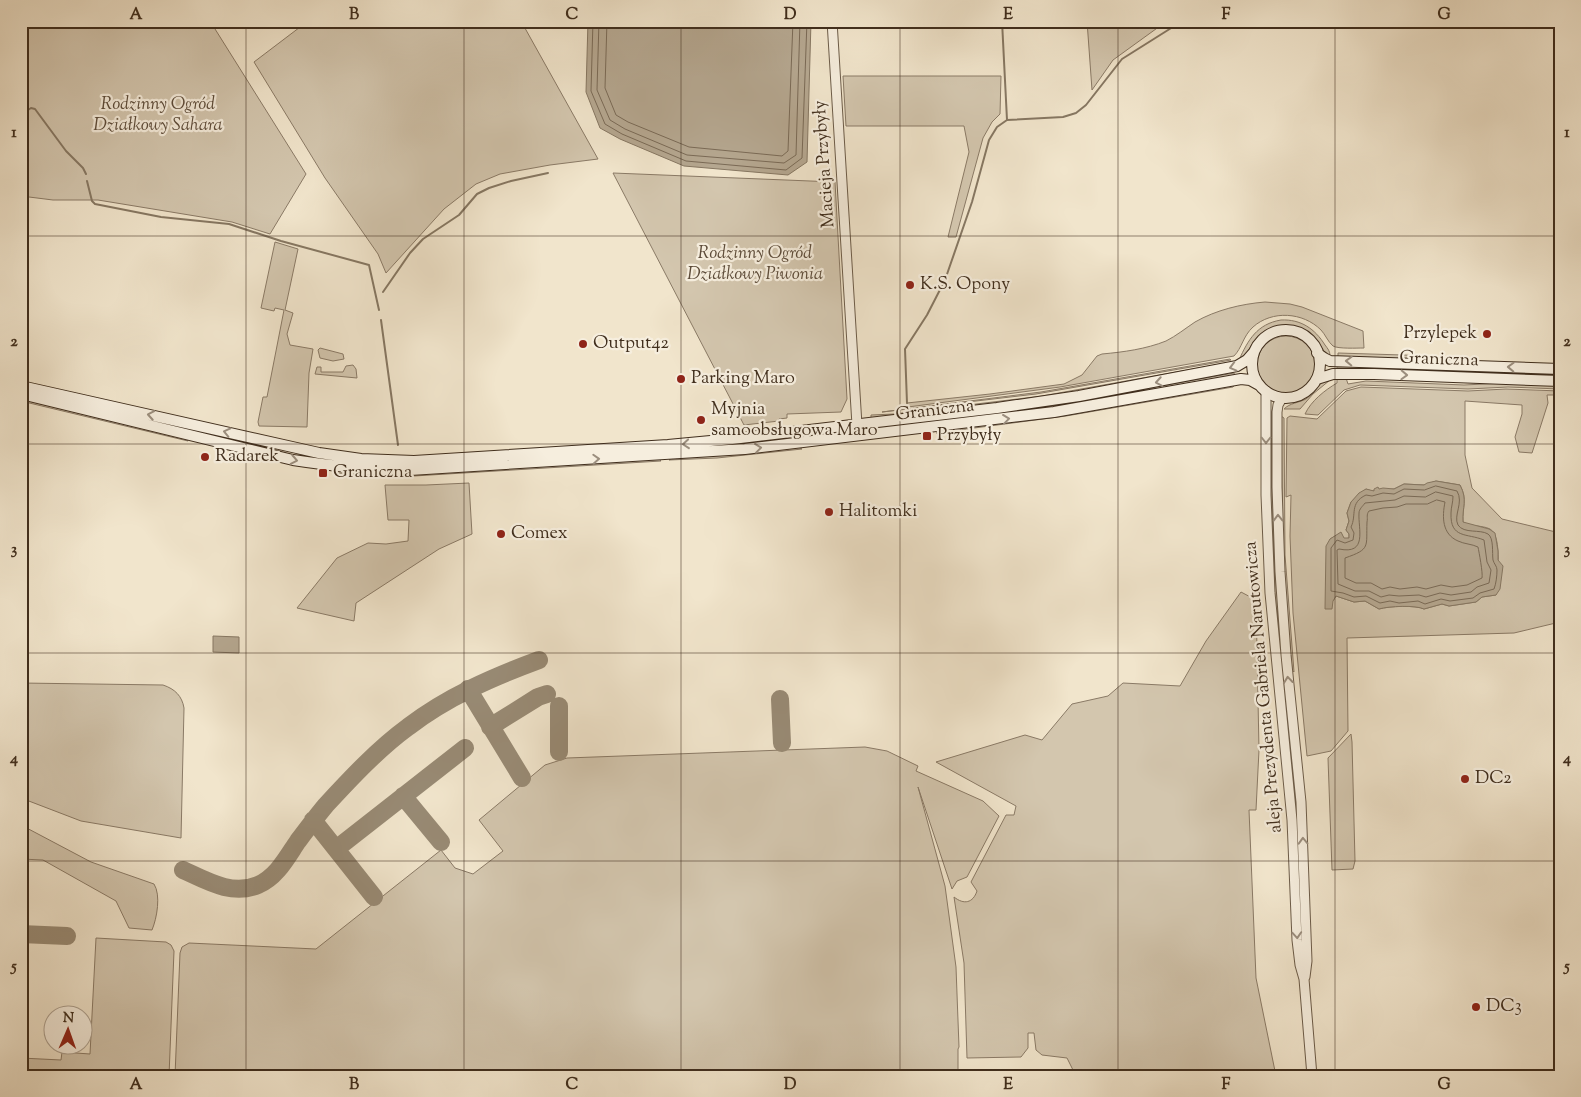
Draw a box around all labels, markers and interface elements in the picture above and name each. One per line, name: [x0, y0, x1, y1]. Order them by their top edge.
text: A: [130, 4, 143, 27]
text: B: [349, 4, 359, 27]
text: C: [566, 4, 579, 27]
text: D: [784, 4, 797, 27]
text: E: [1003, 4, 1013, 27]
text: F: [1222, 4, 1231, 27]
text: G: [1437, 4, 1451, 27]
park label: Rodzinny Ogród Działkowy Sahara: [93, 92, 223, 139]
street label: Macieja Przybyły: [808, 99, 842, 229]
text: 1: [11, 122, 17, 145]
text: 1: [1564, 122, 1570, 145]
park label: Rodzinny Ogród Działkowy Piwonia: [687, 241, 823, 288]
place label: K.S. Opony: [920, 272, 1010, 298]
marker: K.S. Opony: [904, 279, 916, 291]
place label: Przylepek: [1404, 321, 1477, 347]
marker: Przylepek: [1481, 328, 1493, 340]
text: 2: [10, 331, 18, 354]
place label: Output42: [593, 331, 669, 357]
text: 2: [1563, 331, 1571, 354]
marker: Output42: [577, 338, 589, 350]
street label: Graniczna: [1399, 346, 1479, 374]
one-way arrow: [1344, 356, 1352, 367]
one-way arrow: [1229, 361, 1238, 371]
one-way arrow: [1507, 362, 1515, 373]
place label: Parking Maro: [691, 366, 795, 392]
one-way arrow: [1400, 370, 1408, 380]
marker: Parking Maro: [675, 373, 687, 385]
one-way arrow: [1155, 376, 1164, 386]
street label: Graniczna: [894, 393, 976, 429]
place label: Myjnia samoobsługowa Maro: [711, 397, 878, 444]
one-way arrow: [146, 411, 155, 421]
marker: Myjnia samoobsługowa Maro: [695, 414, 707, 426]
one-way arrow: [1002, 414, 1010, 424]
place label: Przybyły: [937, 423, 1002, 449]
one-way arrow: [222, 427, 231, 438]
marker: Przybyły: [921, 430, 933, 442]
one-way arrow: [1261, 436, 1271, 444]
one-way arrow: [682, 438, 690, 449]
one-way arrow: [754, 443, 762, 454]
place label: Radarek: [215, 444, 279, 470]
marker: Radarek: [199, 451, 211, 463]
one-way arrow: [592, 453, 600, 464]
one-way arrow: [290, 454, 299, 465]
place label: Graniczna: [333, 460, 412, 486]
marker: Graniczna: [317, 467, 329, 479]
place label: Halitomki: [839, 499, 917, 525]
marker: Halitomki: [823, 506, 835, 518]
one-way arrow: [1272, 513, 1283, 521]
place label: Comex: [511, 521, 568, 547]
marker: Comex: [495, 528, 507, 540]
text: 3: [11, 539, 18, 562]
text: 3: [1564, 539, 1571, 562]
street label: aleja Prezydenta Gabriela Narutowicza: [1238, 540, 1290, 834]
one-way arrow: [1283, 675, 1294, 683]
text: 4: [9, 748, 18, 771]
text: 4: [1562, 748, 1571, 771]
place label: DC2: [1475, 766, 1512, 792]
marker: DC2: [1459, 773, 1471, 785]
one-way arrow: [1298, 837, 1309, 845]
one-way arrow: [1291, 931, 1302, 939]
text: 5: [9, 956, 17, 979]
text: 5: [1562, 956, 1570, 979]
place label: DC3: [1486, 994, 1522, 1020]
marker: DC3: [1470, 1001, 1482, 1013]
north arrow: [42, 1004, 92, 1054]
text: N: [62, 1009, 74, 1029]
text: A: [130, 1074, 143, 1097]
text: B: [349, 1074, 359, 1097]
text: C: [566, 1074, 579, 1097]
text: D: [784, 1074, 797, 1097]
text: E: [1003, 1074, 1013, 1097]
text: F: [1222, 1074, 1231, 1097]
text: G: [1437, 1074, 1451, 1097]

